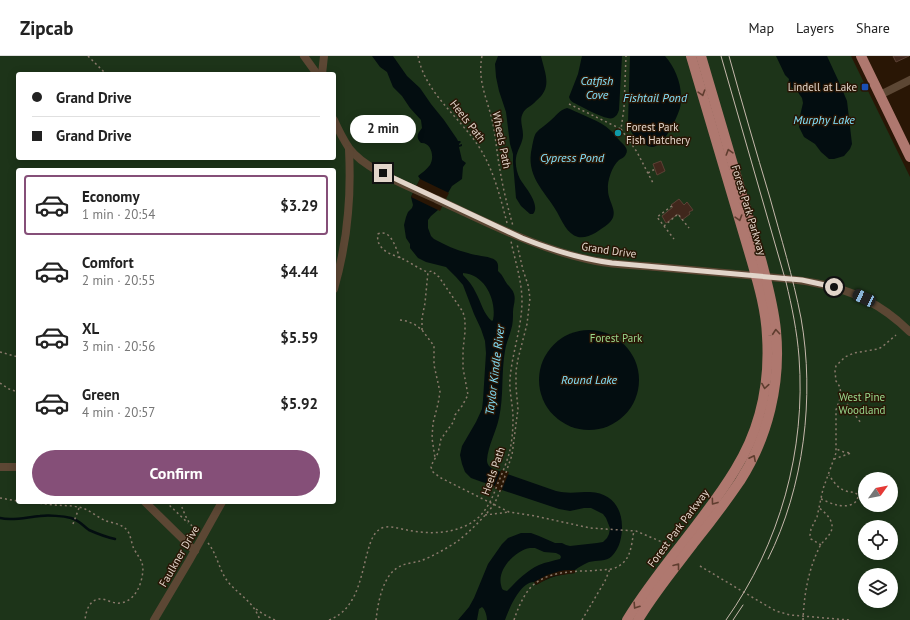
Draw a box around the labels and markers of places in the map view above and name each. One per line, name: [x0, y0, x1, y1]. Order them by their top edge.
place label: Lindell at Lake: [788, 80, 857, 94]
marker: Lindell at Lake: [860, 82, 870, 92]
place label: Forest Park Fish Hatchery: [626, 120, 691, 147]
marker: Forest Park Fish Hatchery: [613, 128, 623, 138]

